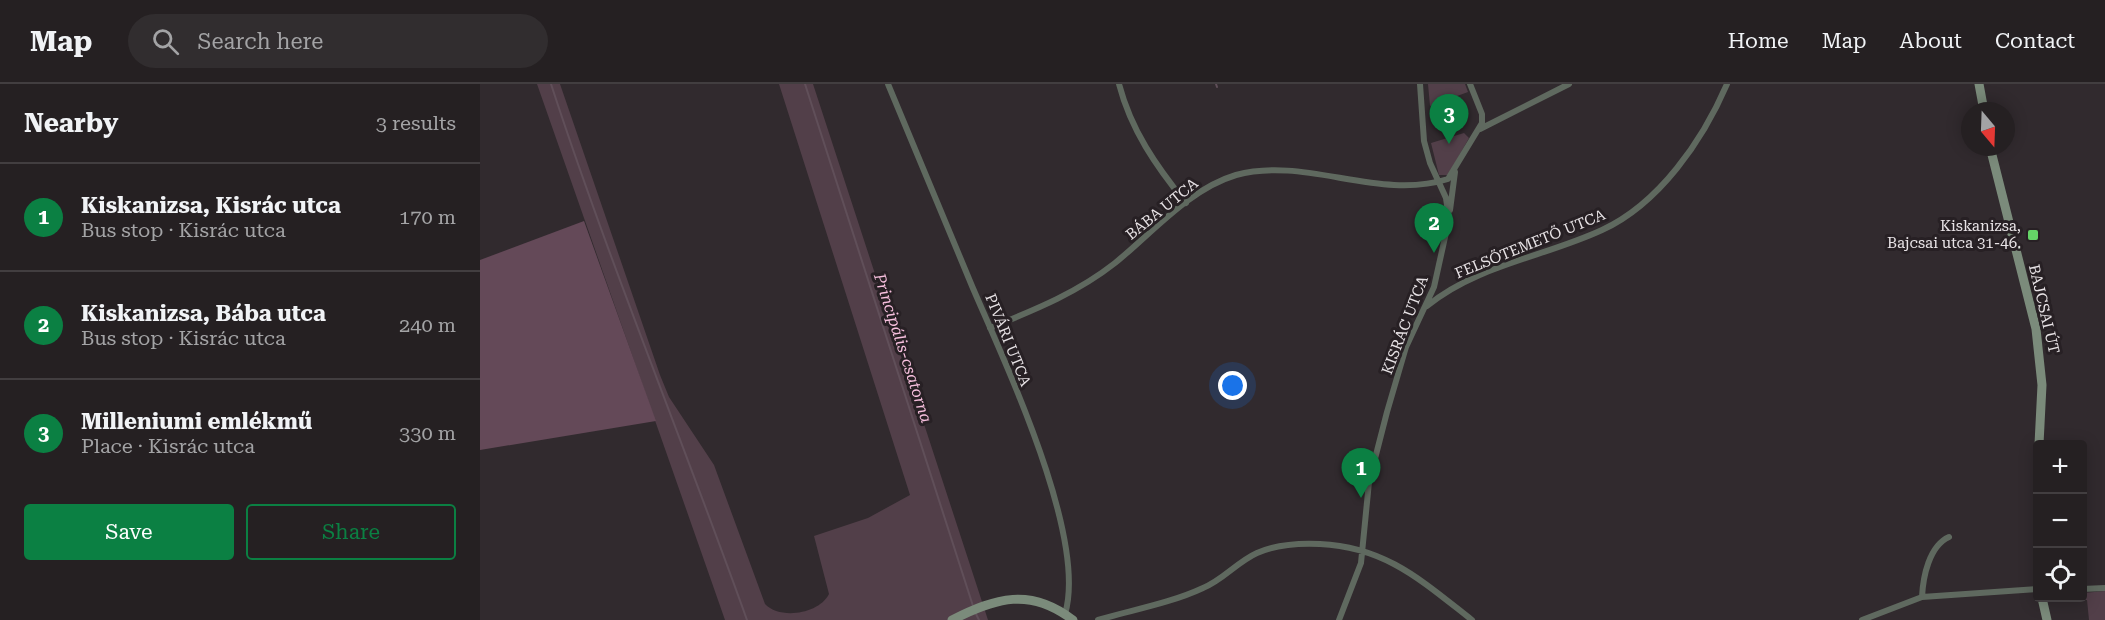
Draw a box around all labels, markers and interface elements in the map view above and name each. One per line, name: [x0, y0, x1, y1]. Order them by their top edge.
search box: [128, 14, 548, 68]
text: Map: [30, 25, 92, 58]
icon: search: [149, 25, 182, 58]
text: Search here: [197, 29, 323, 54]
text: Home: [1728, 29, 1789, 53]
text: Map: [1822, 29, 1867, 53]
text: About: [1900, 29, 1962, 53]
text: Contact: [1995, 29, 2075, 53]
pin: 3: [1430, 94, 1468, 144]
north arrow: [1961, 102, 2015, 156]
text: Nearby: [24, 108, 118, 138]
text: 3 results: [376, 111, 456, 135]
street label: BÁBA UTCA: [1122, 174, 1202, 244]
text: Kiskanizsa, Kisrác utca: [81, 193, 341, 218]
pin: 2: [1414, 204, 1454, 253]
street label: FELSŐTEMETŐ UTCA: [1452, 204, 1608, 282]
text: 1: [38, 205, 49, 229]
text: 170 m: [399, 205, 456, 229]
place label: Kiskanizsa, Bajcsai utca 31-46.: [1887, 217, 2021, 252]
text: Bus stop · Kisrác utca: [81, 218, 286, 242]
marker: Kiskanizsa, Bajcsai utca 31-46.: [2026, 228, 2040, 242]
street label: BAJCSAI ÚT: [2025, 262, 2064, 356]
water label: Principális-csatorna: [870, 270, 936, 426]
street label: KISRÁC UTCA: [1378, 273, 1432, 377]
street label: PIVÁRI UTCA: [981, 291, 1035, 389]
text: Kiskanizsa, Bába utca: [81, 301, 326, 326]
text: 2: [38, 313, 49, 337]
text: 240 m: [399, 313, 456, 337]
text: Bus stop · Kisrác utca: [81, 326, 286, 350]
your location: [1218, 371, 1247, 400]
text: Milleniumi emlékmű: [81, 409, 312, 434]
text: 3: [38, 421, 49, 445]
text: 330 m: [399, 421, 456, 445]
text: Place · Kisrác utca: [81, 434, 255, 458]
map controls: [2033, 440, 2087, 602]
button: +: [2033, 440, 2087, 494]
pin: 1: [1342, 448, 1380, 498]
button: −: [2033, 494, 2087, 548]
button: Save: [24, 504, 234, 560]
button: Share: [246, 504, 456, 560]
button: locate: [2033, 548, 2087, 602]

